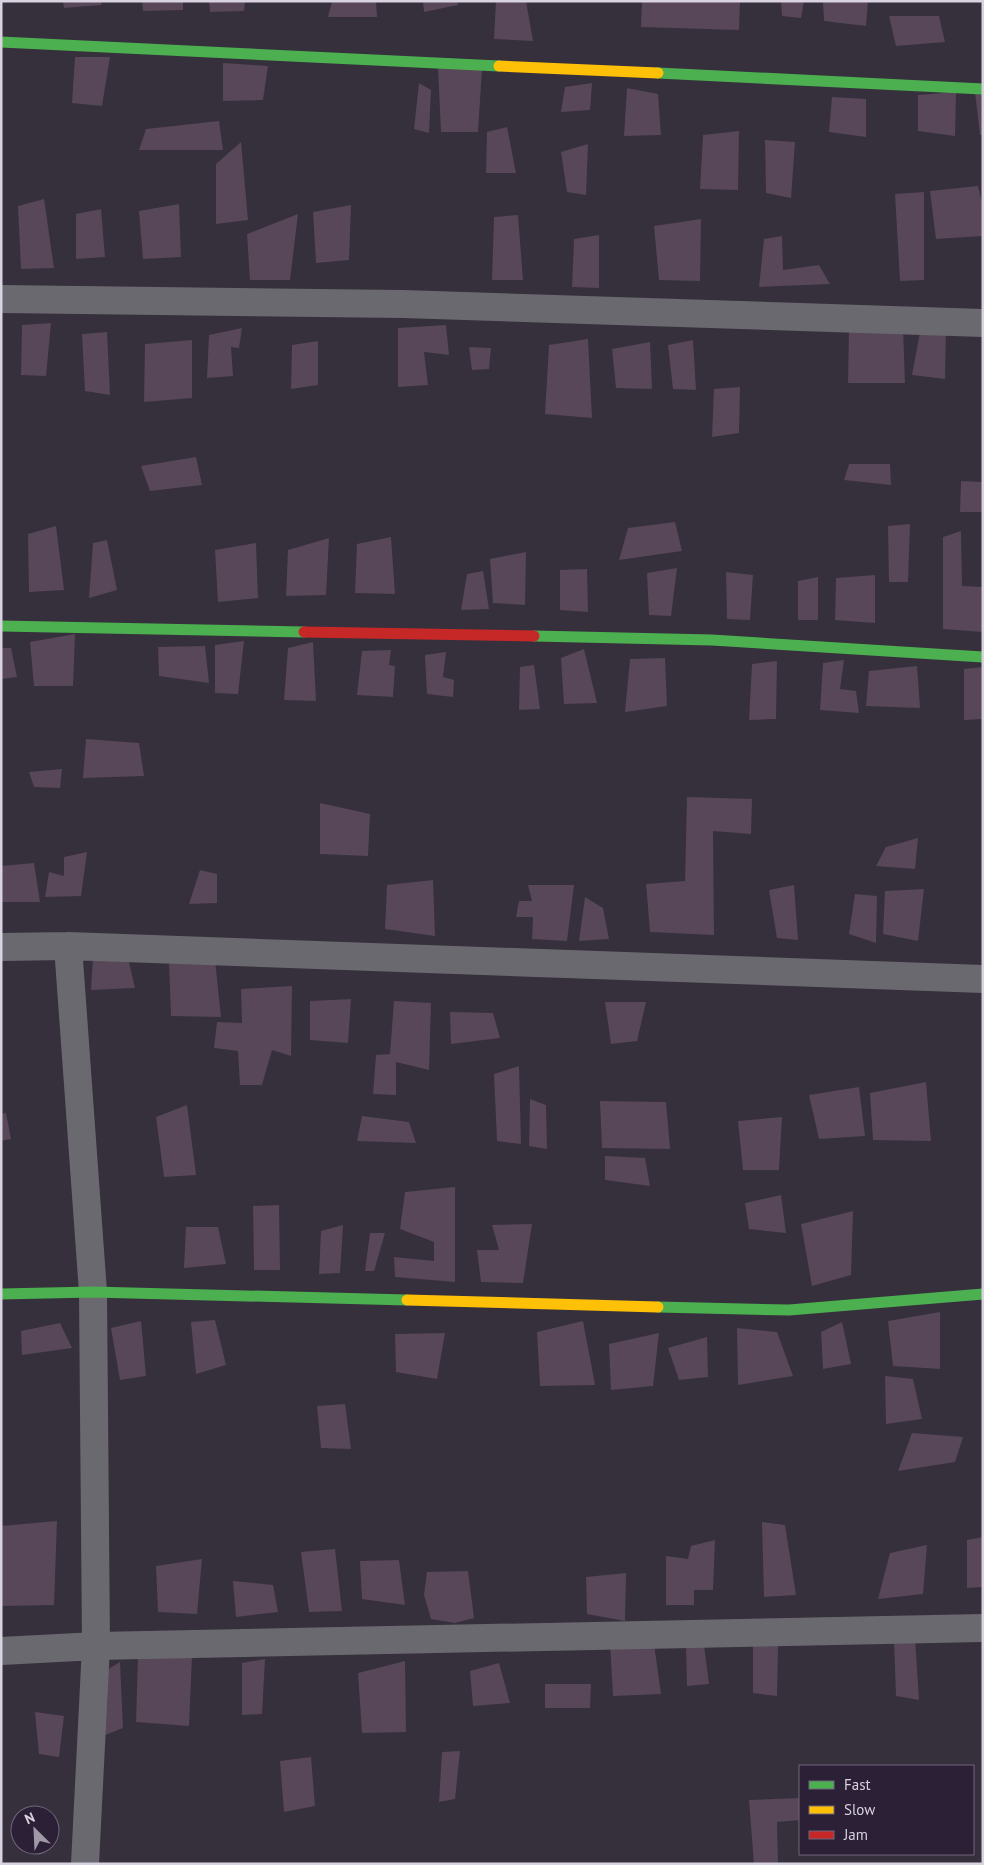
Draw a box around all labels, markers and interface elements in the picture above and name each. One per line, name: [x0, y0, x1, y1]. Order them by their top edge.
legend: [799, 1765, 974, 1855]
text: Fast: [844, 1775, 871, 1794]
text: Slow: [844, 1800, 875, 1819]
north arrow: [10, 1805, 60, 1855]
text: N: [22, 1808, 38, 1828]
text: Jam: [843, 1825, 868, 1844]

